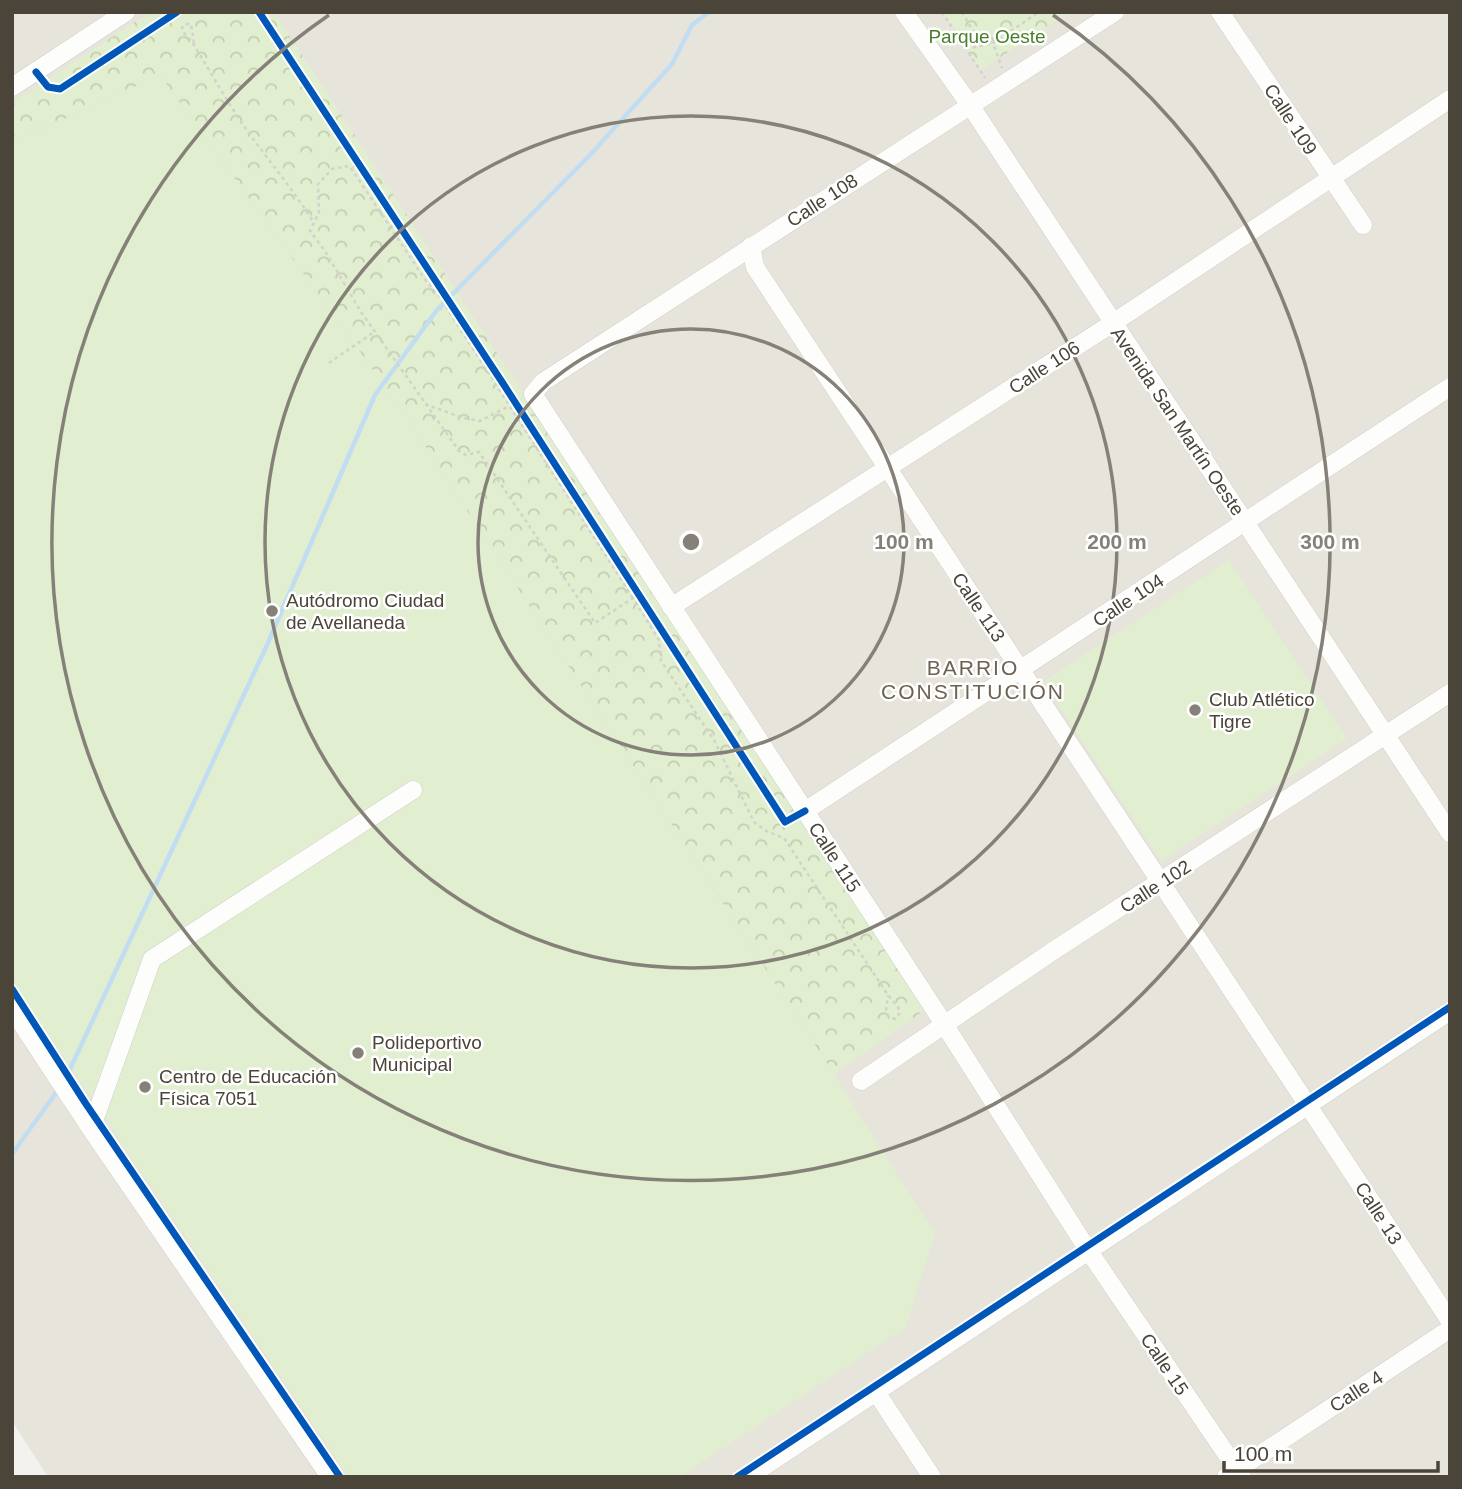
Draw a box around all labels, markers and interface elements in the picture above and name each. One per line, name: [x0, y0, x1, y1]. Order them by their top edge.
park label: Parque Oeste: [928, 26, 1046, 47]
street label: Calle 109: [1260, 80, 1321, 159]
street label: Calle 108: [783, 170, 862, 231]
street label: Avenida San Martín Oeste: [1107, 323, 1249, 519]
street label: Calle 106: [1005, 337, 1084, 398]
centre of rings: [679, 530, 703, 554]
text: 100 m: [874, 530, 934, 553]
text: 200 m: [1087, 530, 1147, 553]
text: 300 m: [1300, 530, 1360, 553]
street label: Calle 113: [948, 569, 1009, 646]
street label: Calle 104: [1089, 570, 1168, 631]
place label: Autódromo Ciudad de Avellaneda: [286, 590, 444, 633]
marker: Autódromo Ciudad de Avellaneda: [264, 603, 280, 619]
district label: BARRIO CONSTITUCIÓN: [881, 656, 1065, 703]
place label: Club Atlético Tigre: [1209, 689, 1315, 732]
marker: Club Atlético Tigre: [1187, 702, 1203, 718]
street label: Calle 115: [804, 818, 865, 896]
street label: Calle 102: [1116, 856, 1195, 917]
place label: Polideportivo Municipal: [372, 1032, 482, 1075]
marker: Polideportivo Municipal: [350, 1045, 366, 1061]
place label: Centro de Educación Física 7051: [159, 1066, 336, 1109]
marker: Centro de Educación Física 7051: [137, 1079, 153, 1095]
street label: Calle 13: [1351, 1178, 1406, 1248]
street label: Calle 15: [1136, 1330, 1193, 1399]
street label: Calle 4: [1326, 1366, 1387, 1416]
scale bar: [1224, 1430, 1438, 1474]
text: 100 m: [1234, 1442, 1292, 1465]

